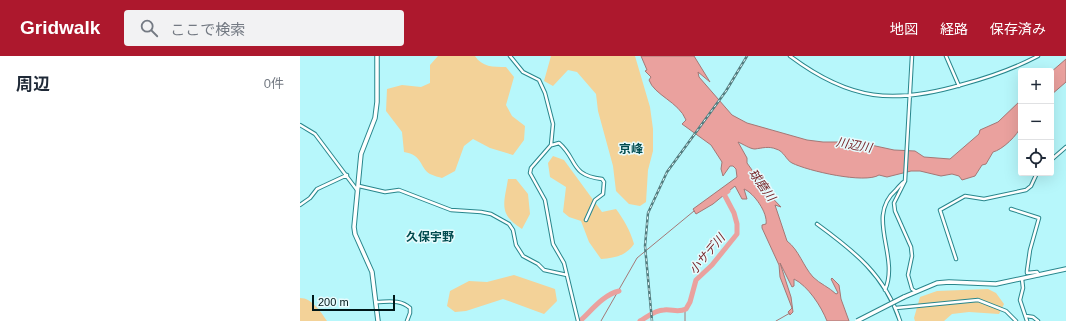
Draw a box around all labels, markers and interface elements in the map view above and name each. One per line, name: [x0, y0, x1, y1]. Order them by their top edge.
search box: [124, 10, 404, 46]
text: Gridwalk: [20, 17, 100, 38]
icon: search: [138, 17, 160, 39]
text: ここで検索: [170, 21, 245, 38]
text: 地図: [890, 21, 918, 37]
text: 経路: [940, 21, 968, 37]
text: 保存済み: [990, 21, 1046, 37]
map controls: [1018, 68, 1054, 176]
button: +: [1018, 68, 1054, 104]
text: 周辺: [16, 75, 50, 94]
text: 0件: [264, 76, 284, 91]
button: −: [1018, 104, 1054, 140]
water label: 川辺川: [835, 135, 875, 155]
button: locate: [1018, 140, 1054, 176]
district label: 京峰: [619, 142, 643, 156]
water label: 球磨川: [746, 166, 779, 205]
district label: 久保宇野: [406, 230, 454, 244]
water label: 小サデ川: [686, 230, 729, 277]
scale bar: [312, 293, 395, 312]
text: 200 m: [318, 296, 349, 308]

